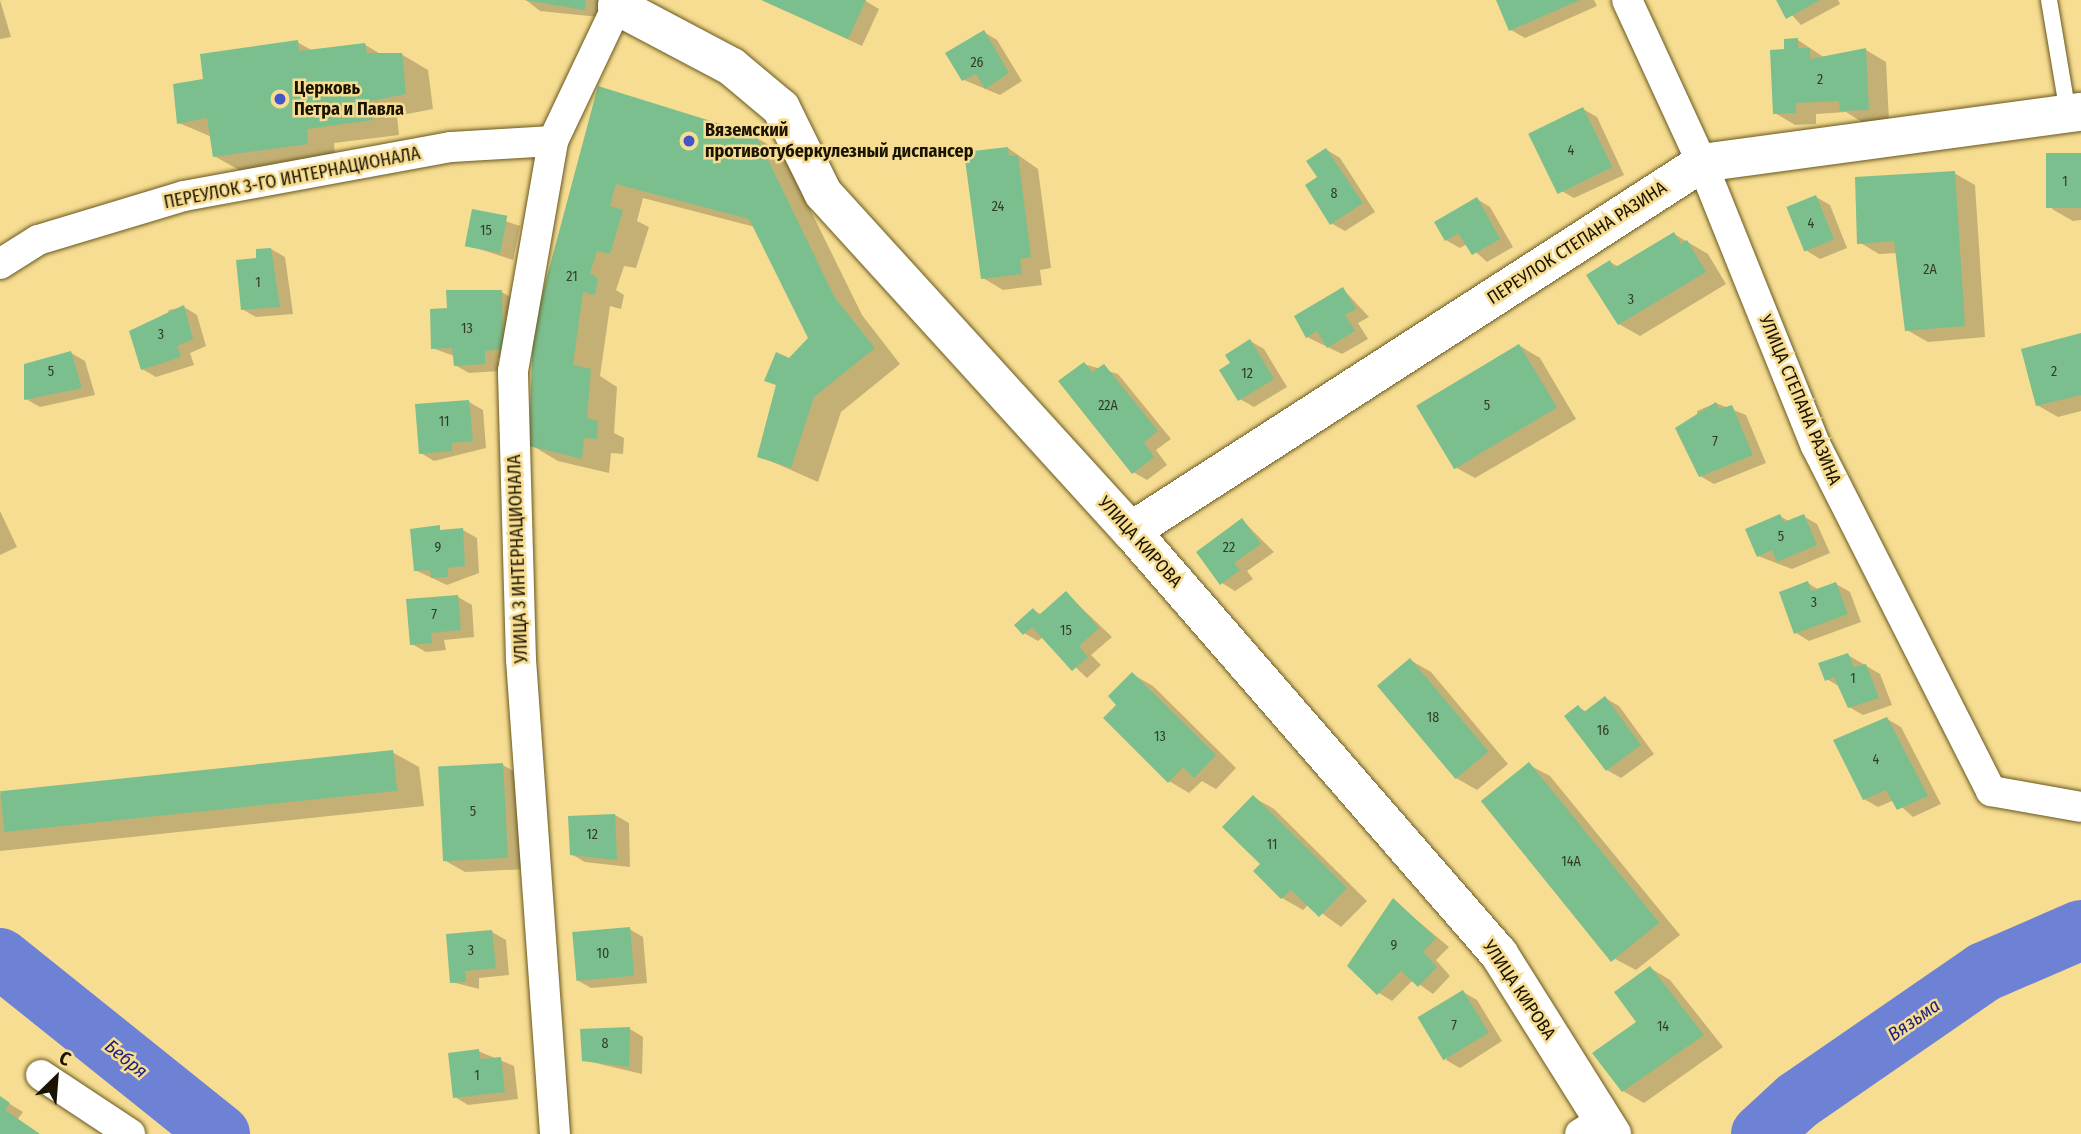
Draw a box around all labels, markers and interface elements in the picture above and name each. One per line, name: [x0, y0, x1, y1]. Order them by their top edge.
house number: 26: [970, 55, 984, 71]
house number: 2: [1817, 72, 1823, 88]
place label: Церковь Петра и Павла: [294, 78, 404, 120]
marker: Церковь Петра и Павла: [272, 91, 288, 107]
place label: Вяземский противотуберкулезный диспансер: [705, 120, 973, 162]
marker: Вяземский противотуберкулезный диспансер: [679, 131, 699, 151]
street label: ПЕРЕУЛОК 3-ГО ИНТЕРНАЦИОНАЛА: [162, 143, 422, 213]
house number: 4: [1568, 143, 1574, 159]
house number: 1: [2062, 174, 2068, 190]
street label: ПЕРЕУЛОК СТЕПАНА РАЗИНА: [1483, 177, 1671, 309]
house number: 8: [1331, 186, 1337, 202]
house number: 24: [992, 199, 1004, 215]
house number: 4: [1808, 216, 1814, 232]
house number: 15: [480, 223, 492, 239]
house number: 2А: [1923, 262, 1937, 278]
house number: 21: [566, 269, 578, 285]
house number: 1: [255, 275, 261, 291]
house number: 3: [1628, 292, 1634, 308]
street label: УЛИЦА СТЕПАНА РАЗИНА: [1754, 312, 1846, 488]
house number: 13: [461, 321, 473, 337]
house number: 3: [158, 327, 164, 343]
house number: 5: [48, 364, 54, 380]
house number: 2: [2051, 364, 2057, 380]
house number: 12: [1241, 366, 1253, 382]
house number: 22А: [1098, 398, 1118, 414]
house number: 5: [1484, 398, 1490, 414]
house number: 11: [439, 414, 449, 430]
house number: 7: [1712, 434, 1718, 450]
street label: УЛИЦА 3 ИНТЕРНАЦИОНАЛА: [504, 454, 532, 664]
street label: УЛИЦА КИРОВА: [1094, 492, 1186, 592]
house number: 5: [1778, 529, 1784, 545]
house number: 9: [435, 540, 441, 556]
house number: 22: [1223, 540, 1235, 556]
house number: 3: [1811, 595, 1817, 611]
house number: 7: [431, 607, 437, 623]
house number: 15: [1060, 623, 1072, 639]
house number: 1: [1850, 671, 1856, 687]
house number: 18: [1427, 710, 1439, 726]
house number: 16: [1597, 723, 1609, 739]
house number: 13: [1154, 729, 1166, 745]
house number: 4: [1873, 752, 1879, 768]
house number: 5: [470, 804, 476, 820]
house number: 12: [586, 827, 598, 843]
house number: 11: [1267, 837, 1277, 853]
house number: 14А: [1561, 854, 1581, 870]
street label: УЛИЦА КИРОВА: [1478, 936, 1560, 1044]
house number: 9: [1391, 938, 1397, 954]
house number: 3: [468, 943, 474, 959]
house number: 10: [597, 946, 609, 962]
water label: Вязьма: [1884, 994, 1944, 1046]
house number: 7: [1451, 1018, 1457, 1034]
house number: 14: [1657, 1019, 1669, 1035]
water label: Бебря: [100, 1035, 152, 1083]
house number: 8: [602, 1036, 608, 1052]
north arrow: [21, 1043, 91, 1113]
text: С: [56, 1046, 74, 1071]
house number: 1: [474, 1068, 480, 1084]

